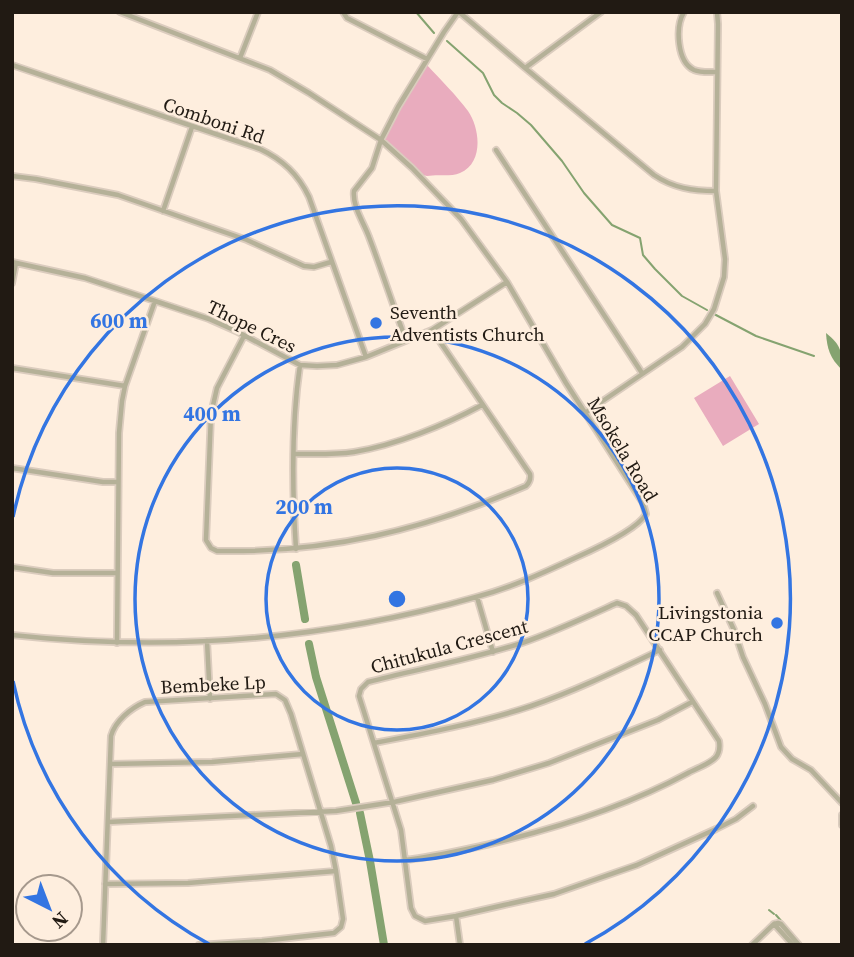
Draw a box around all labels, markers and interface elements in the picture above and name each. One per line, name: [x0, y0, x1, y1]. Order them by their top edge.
street label: Comboni Rd: [160, 91, 268, 150]
street label: Thope Cres: [203, 293, 301, 359]
place label: Seventh Adventists Church: [390, 299, 545, 347]
text: 600 m: [90, 306, 148, 335]
marker: Seventh Adventists Church: [368, 315, 384, 331]
street label: Msokela Road: [582, 392, 664, 506]
text: 400 m: [183, 399, 241, 428]
text: 200 m: [275, 492, 333, 521]
centre of rings: [385, 587, 409, 611]
place label: Livingstonia CCAP Church: [648, 599, 763, 647]
street label: Chitukula Crescent: [368, 612, 531, 679]
marker: Livingstonia CCAP Church: [769, 615, 785, 631]
street label: Bembeke Lp: [160, 668, 266, 700]
north arrow: [14, 873, 84, 943]
text: N: [46, 906, 74, 935]

